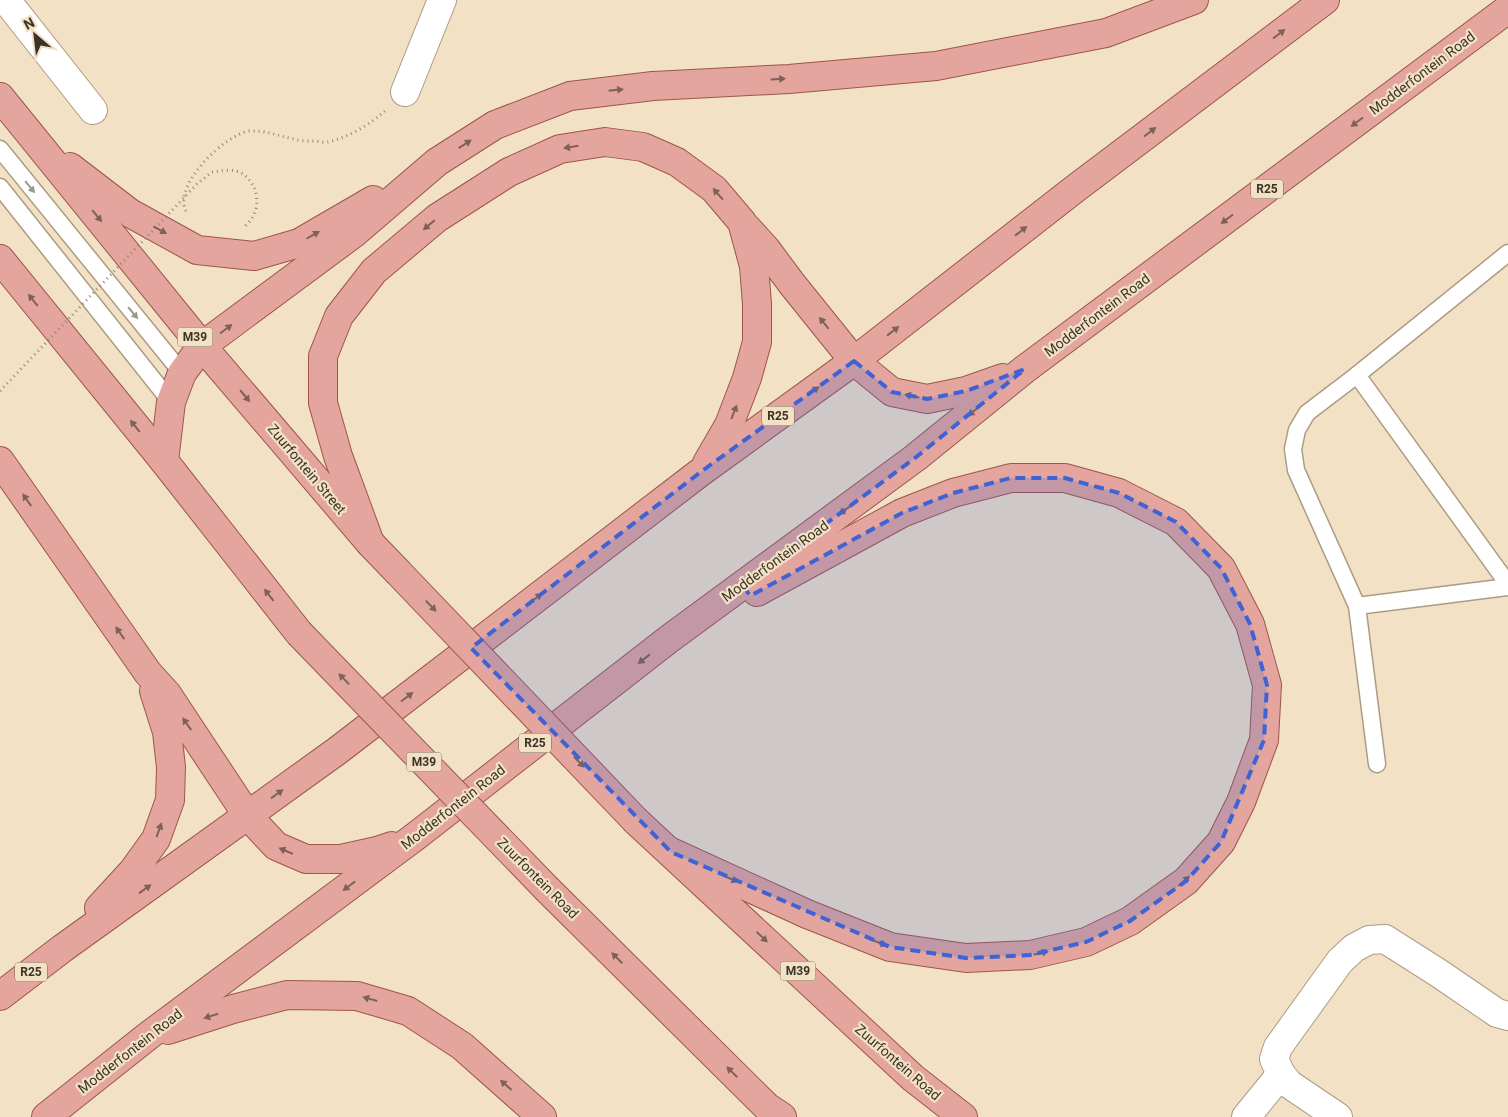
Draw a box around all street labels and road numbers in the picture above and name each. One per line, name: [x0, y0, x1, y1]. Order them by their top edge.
street label: Modderfontein Road: [1366, 28, 1478, 118]
road number: R25: [1251, 180, 1283, 198]
street label: Modderfontein Road: [1041, 270, 1153, 360]
road number: M39: [178, 328, 212, 347]
road number: R25: [762, 406, 794, 426]
street label: Zuurfontein Street: [265, 421, 350, 518]
street label: Modderfontein Road: [719, 517, 831, 605]
road number: R25: [519, 734, 551, 752]
road number: M39: [406, 752, 442, 772]
street label: Modderfontein Road: [398, 761, 508, 853]
street label: Zuurfontein Road: [494, 834, 582, 922]
road number: M39: [780, 961, 816, 980]
road number: R25: [15, 962, 47, 982]
street label: Modderfontein Road: [75, 1005, 185, 1097]
street label: Zuurfontein Road: [852, 1021, 944, 1103]

